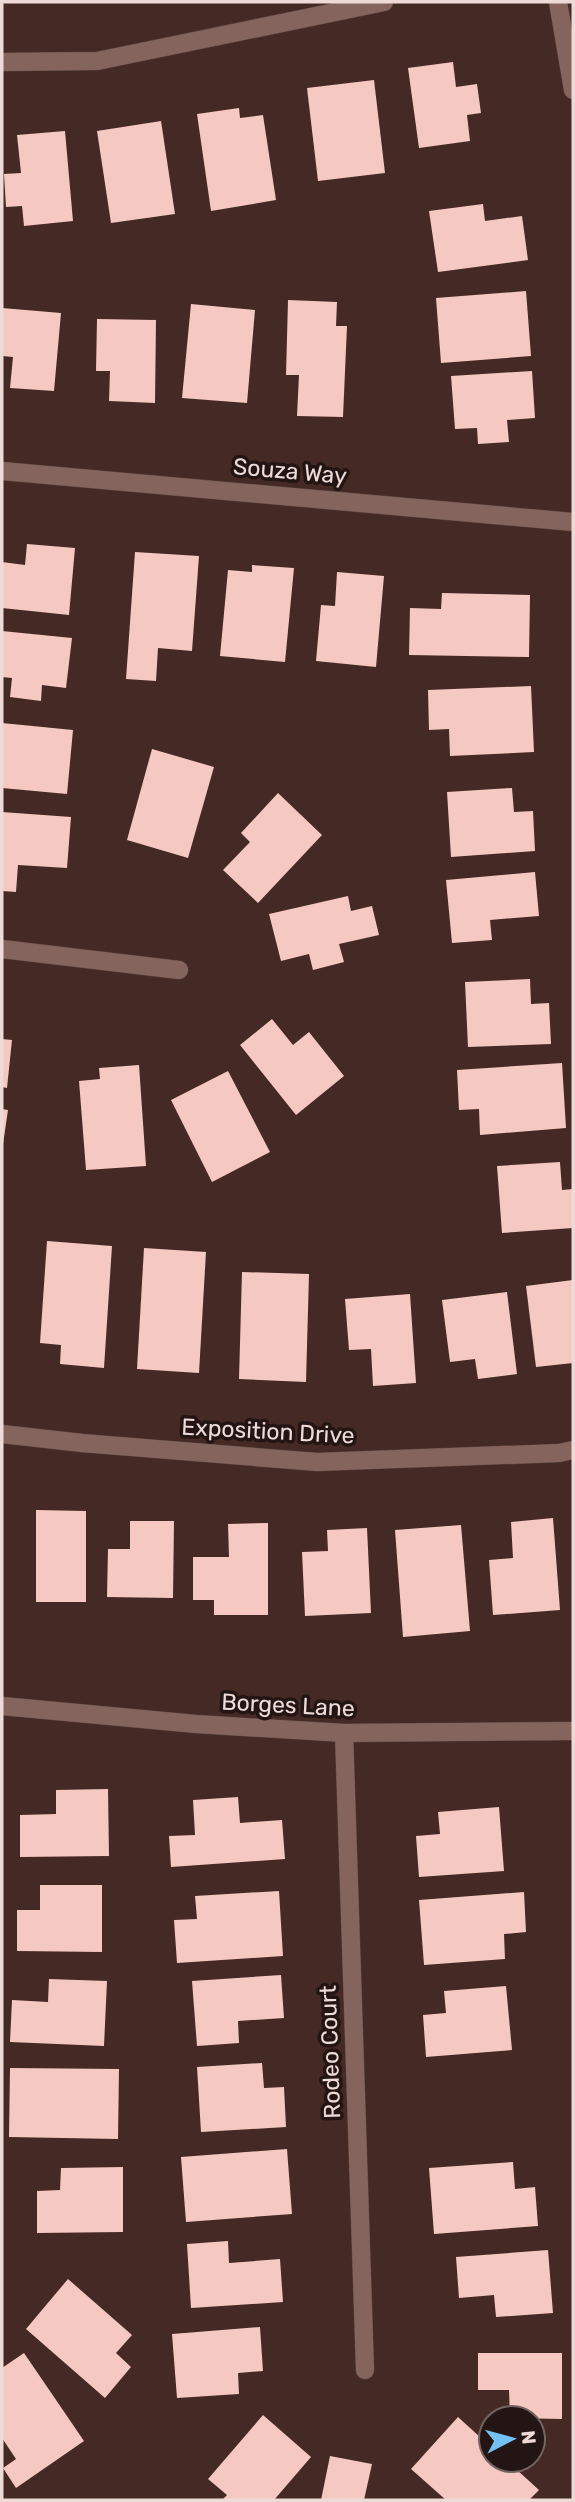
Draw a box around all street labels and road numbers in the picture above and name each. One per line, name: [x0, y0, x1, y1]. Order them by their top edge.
street label: Souza Way: [232, 452, 348, 490]
street label: Exposition Drive: [181, 1412, 355, 1450]
street label: Borges Lane: [221, 1688, 355, 1722]
street label: Rodeo Court: [314, 1985, 346, 2119]

